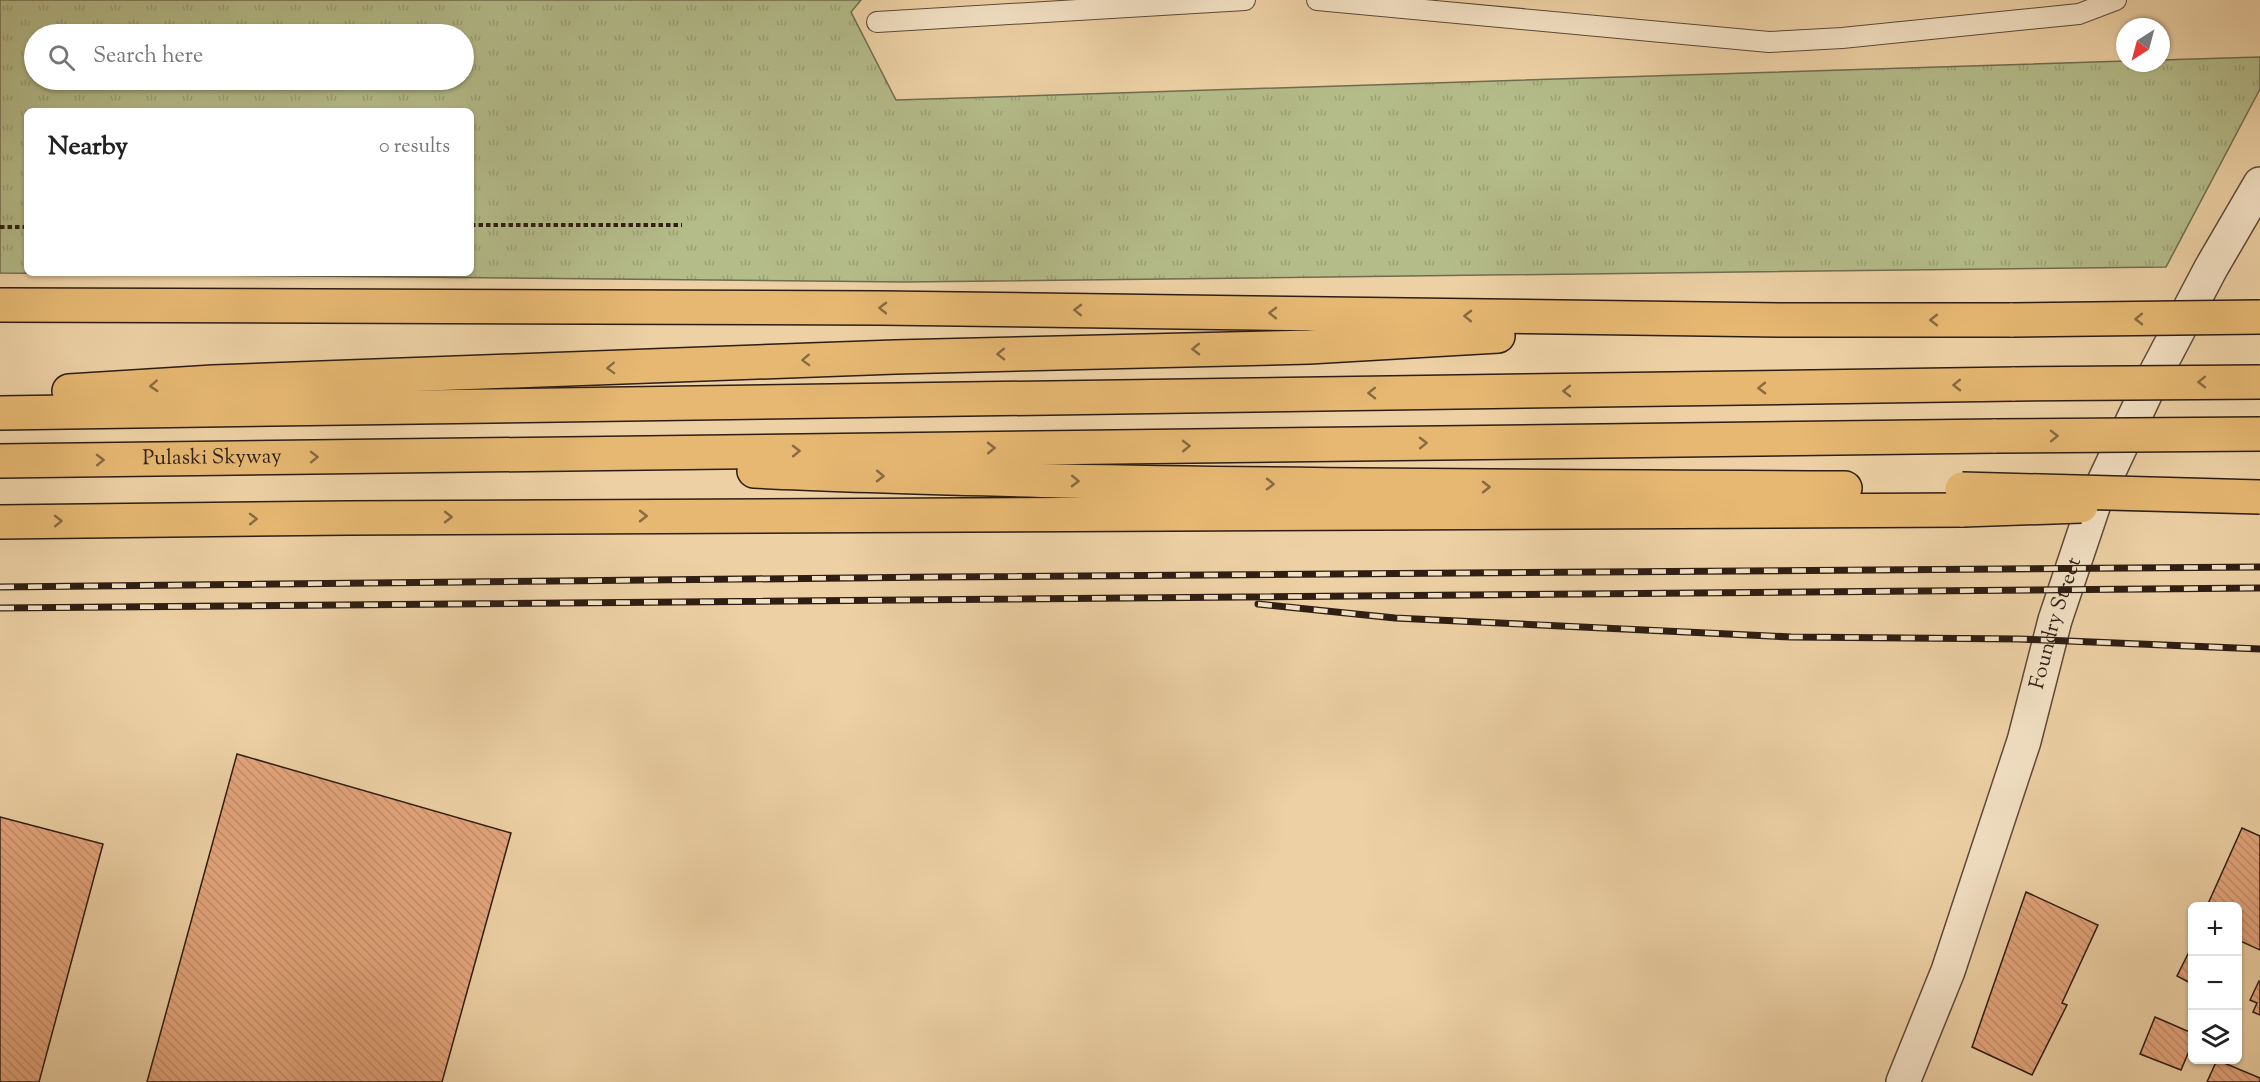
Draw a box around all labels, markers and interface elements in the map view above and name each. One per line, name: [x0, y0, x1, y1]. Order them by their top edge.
north arrow: [2116, 18, 2170, 72]
search box: [24, 24, 474, 90]
icon: search: [45, 41, 78, 74]
text: Search here: [93, 41, 203, 73]
text: Nearby: [48, 129, 128, 166]
text: 0 results: [379, 133, 450, 162]
one-way arrow: [879, 302, 888, 314]
one-way arrow: [1074, 304, 1083, 316]
one-way arrow: [1269, 307, 1278, 319]
one-way arrow: [1464, 309, 1473, 322]
one-way arrow: [2134, 313, 2143, 325]
one-way arrow: [1929, 314, 1938, 326]
one-way arrow: [1192, 343, 1201, 356]
one-way arrow: [997, 348, 1006, 361]
one-way arrow: [802, 354, 811, 367]
one-way arrow: [607, 361, 616, 374]
one-way arrow: [2197, 376, 2206, 389]
one-way arrow: [150, 379, 159, 392]
one-way arrow: [1952, 379, 1961, 391]
one-way arrow: [1757, 382, 1766, 394]
one-way arrow: [1562, 384, 1571, 397]
one-way arrow: [1367, 387, 1376, 400]
one-way arrow: [2050, 430, 2059, 442]
one-way arrow: [1419, 437, 1428, 449]
one-way arrow: [1182, 440, 1191, 452]
street label: Pulaski Skyway: [142, 442, 282, 474]
one-way arrow: [987, 442, 996, 454]
one-way arrow: [792, 444, 801, 457]
one-way arrow: [309, 451, 318, 463]
one-way arrow: [96, 454, 105, 466]
one-way arrow: [875, 470, 884, 483]
one-way arrow: [1070, 475, 1079, 487]
one-way arrow: [1265, 478, 1274, 490]
one-way arrow: [1481, 481, 1490, 493]
one-way arrow: [639, 510, 648, 522]
one-way arrow: [444, 511, 453, 523]
one-way arrow: [249, 513, 258, 525]
one-way arrow: [54, 515, 63, 527]
street label: Foundry Street: [2023, 554, 2090, 692]
map controls: [2188, 902, 2242, 1064]
button: +: [2188, 902, 2242, 956]
button: −: [2188, 956, 2242, 1010]
button: layers: [2188, 1010, 2242, 1064]

